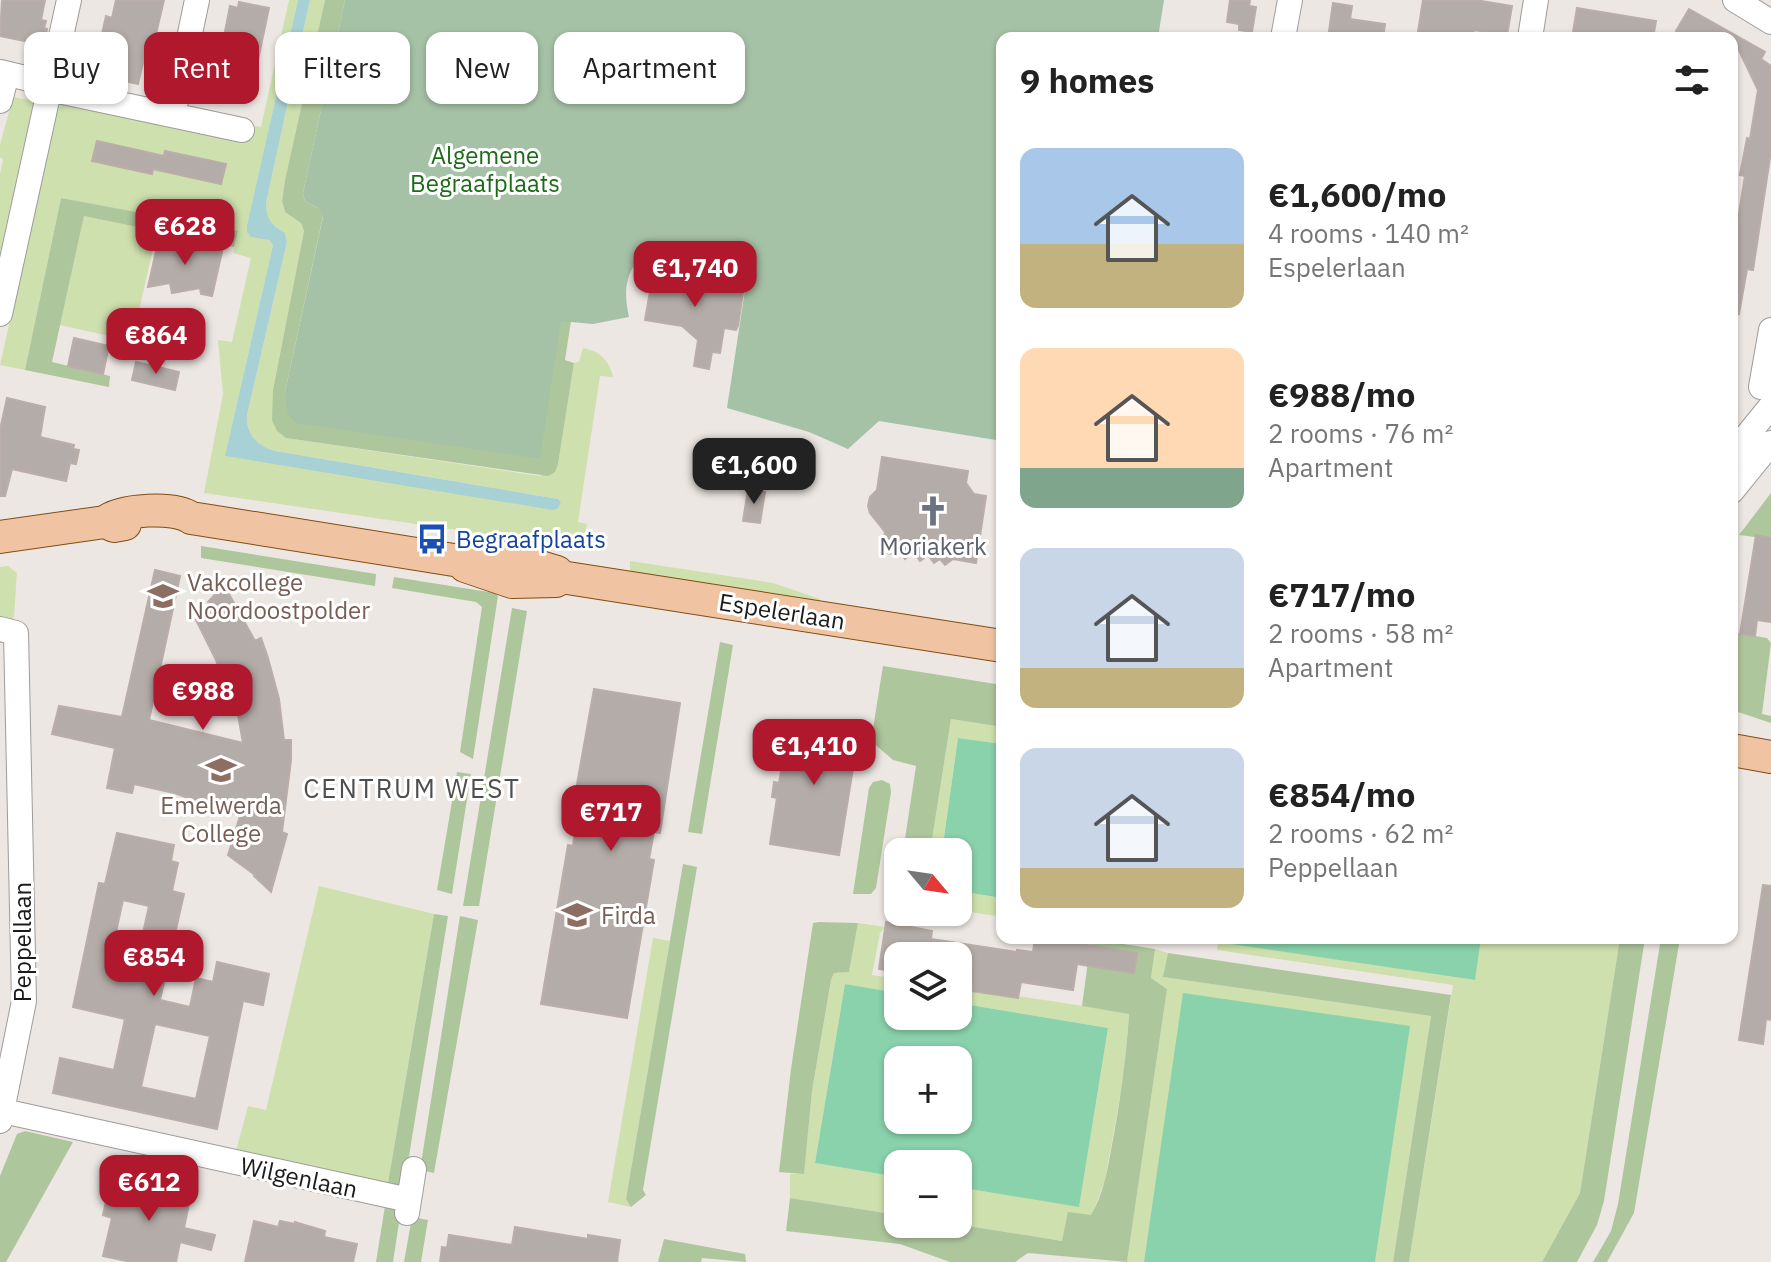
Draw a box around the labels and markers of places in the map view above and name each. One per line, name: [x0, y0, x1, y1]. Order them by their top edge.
pin: €628: [138, 199, 232, 267]
pin: €1,740: [630, 241, 760, 309]
pin: €864: [109, 308, 203, 376]
pin: €1,600: [689, 438, 819, 506]
church icon: Moriakerk: [916, 494, 950, 528]
bus stop icon: Begraafplaats: [415, 522, 449, 556]
place label: Begraafplaats: [456, 523, 606, 555]
place label: Moriakerk: [879, 530, 987, 562]
place label: Vakcollege Noordoostpolder: [187, 566, 370, 626]
school or university icon: Vakcollege Noordoostpolder: [146, 579, 180, 613]
pin: €988: [156, 664, 250, 732]
pin: €1,410: [749, 719, 879, 787]
school or university icon: Emelwerda College: [204, 753, 238, 787]
pin: €717: [564, 785, 658, 853]
place label: Emelwerda College: [160, 789, 282, 849]
school or university icon: Firda: [560, 898, 594, 932]
place label: Firda: [601, 899, 656, 931]
pin: €854: [107, 930, 201, 998]
pin: €612: [102, 1155, 196, 1223]

